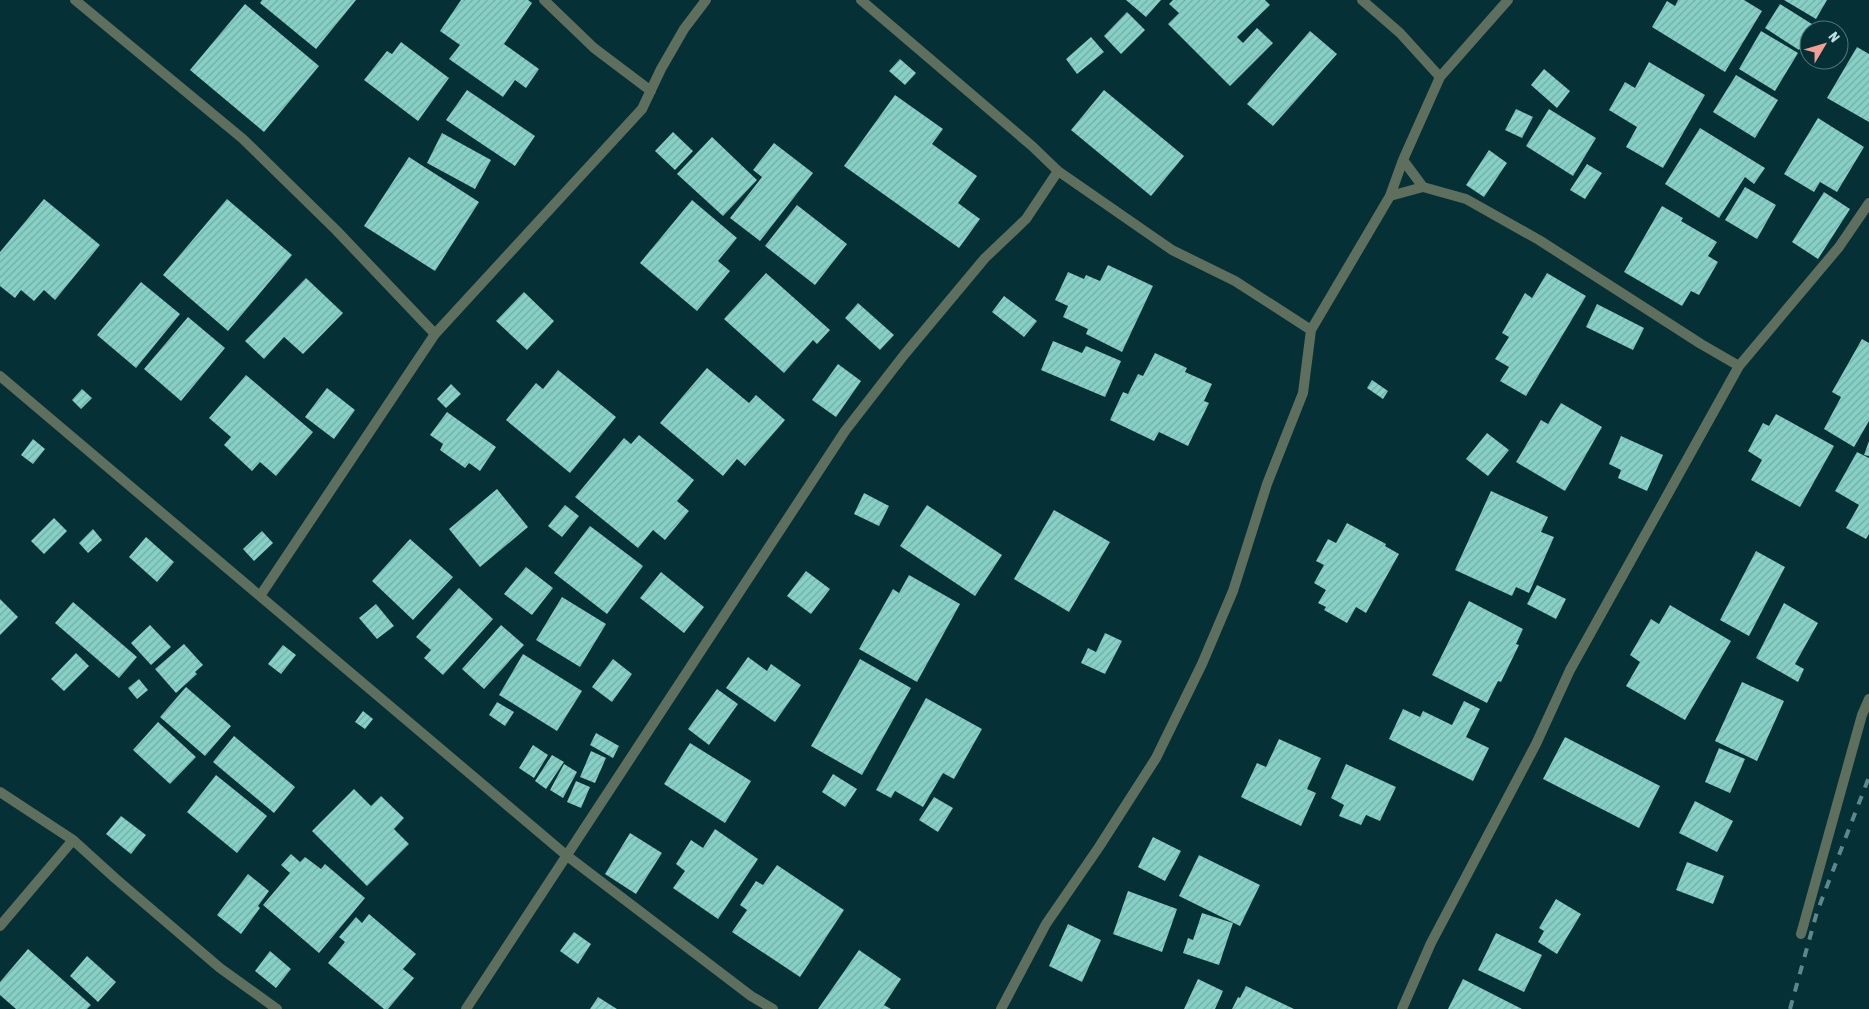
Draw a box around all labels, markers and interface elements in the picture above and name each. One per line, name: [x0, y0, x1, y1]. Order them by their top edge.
north arrow: [1799, 20, 1849, 70]
text: N: [1825, 29, 1843, 45]

